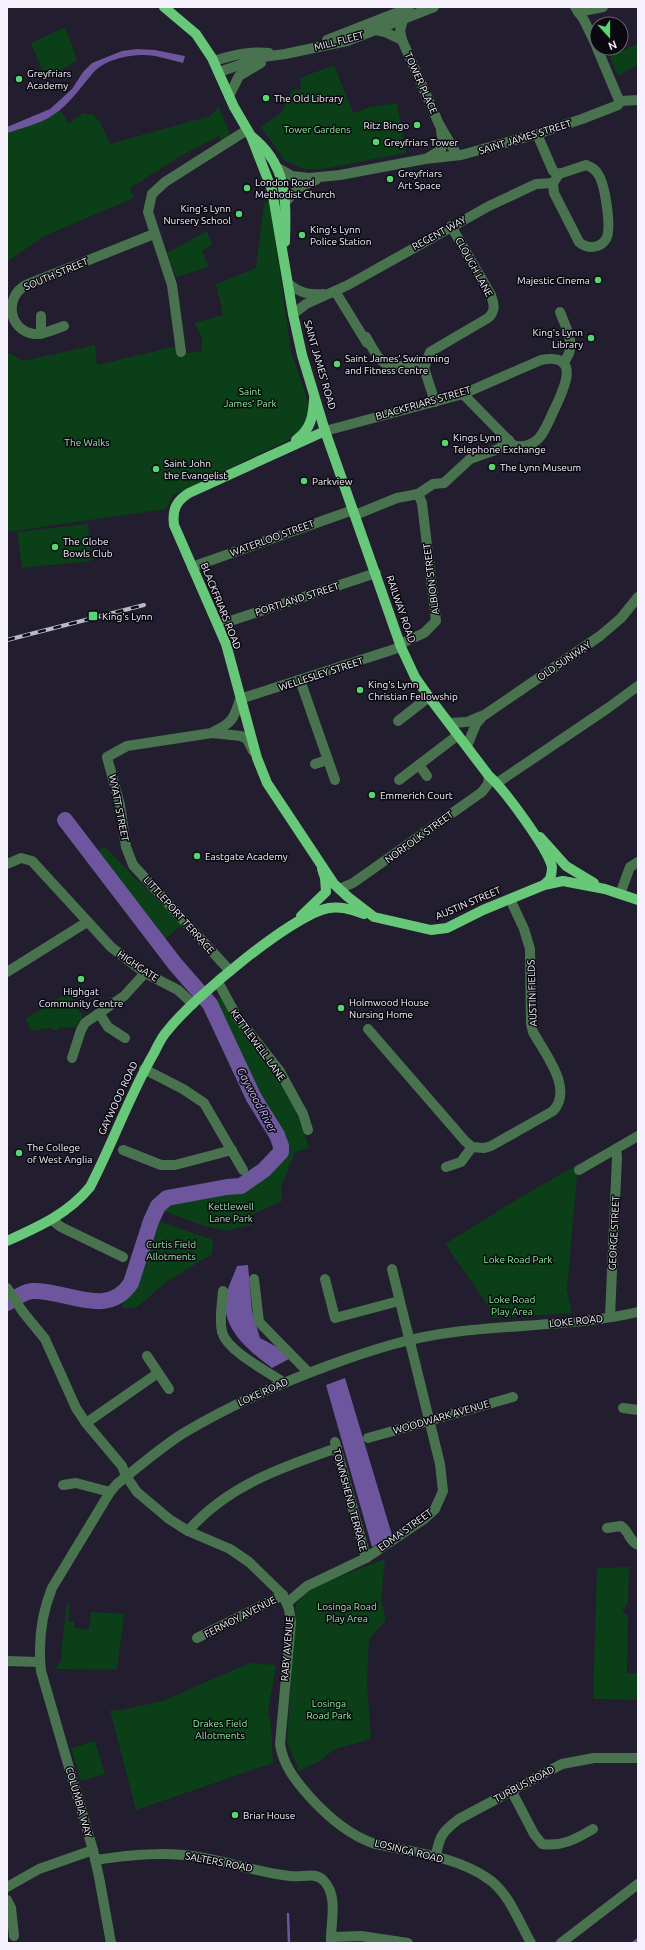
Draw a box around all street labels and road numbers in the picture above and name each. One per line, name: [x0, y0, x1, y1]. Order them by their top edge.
street label: MILL FLEET: [313, 29, 365, 53]
street label: TOWER PLACE: [403, 51, 440, 116]
street label: SAINT JAMES STREET: [477, 118, 573, 156]
street label: REGENT WAY: [410, 214, 468, 252]
street label: CLOUGH LANE: [453, 235, 495, 299]
street label: SOUTH STREET: [22, 255, 90, 292]
street label: SAINT JAMES' ROAD: [302, 319, 338, 411]
street label: BLACKFRIARS STREET: [374, 384, 472, 422]
street label: WATERLOO STREET: [228, 517, 316, 558]
street label: ALBION STREET: [421, 542, 441, 615]
street label: BLACKFRIARS ROAD: [199, 561, 243, 651]
street label: RAILWAY ROAD: [384, 574, 418, 644]
street label: PORTLAND STREET: [254, 580, 341, 618]
street label: OLD SUNWAY: [535, 639, 593, 683]
street label: WELLESLEY STREET: [277, 655, 365, 693]
street label: WYATT STREET: [107, 774, 131, 843]
street label: NORFOLK STREET: [383, 808, 456, 865]
street label: LITTLEPORT TERRACE: [142, 874, 217, 956]
street label: AUSTIN STREET: [434, 884, 503, 922]
street label: HIGHGATE: [115, 948, 161, 984]
street label: AUSTIN FIELDS: [525, 959, 539, 1027]
street label: KETTLEWELL LANE: [228, 1007, 288, 1083]
street label: GAYWOOD ROAD: [96, 1059, 140, 1137]
street label: GEORGE STREET: [607, 1195, 621, 1270]
street label: LOKE ROAD: [549, 1313, 603, 1329]
street label: LOKE ROAD: [236, 1376, 290, 1408]
street label: WOODWARK AVENUE: [392, 1398, 491, 1436]
street label: TOWNSHEND TERRACE: [331, 1447, 369, 1553]
street label: EDMA STREET: [376, 1506, 434, 1553]
street label: FERMOY AVENUE: [202, 1594, 278, 1640]
street label: RABY AVENUE: [279, 1616, 295, 1682]
street label: TURBUS ROAD: [492, 1763, 556, 1805]
street label: COLUMBIA WAY: [64, 1766, 94, 1839]
street label: LOSINGA ROAD: [374, 1837, 444, 1865]
street label: SALTERS ROAD: [184, 1850, 254, 1874]

